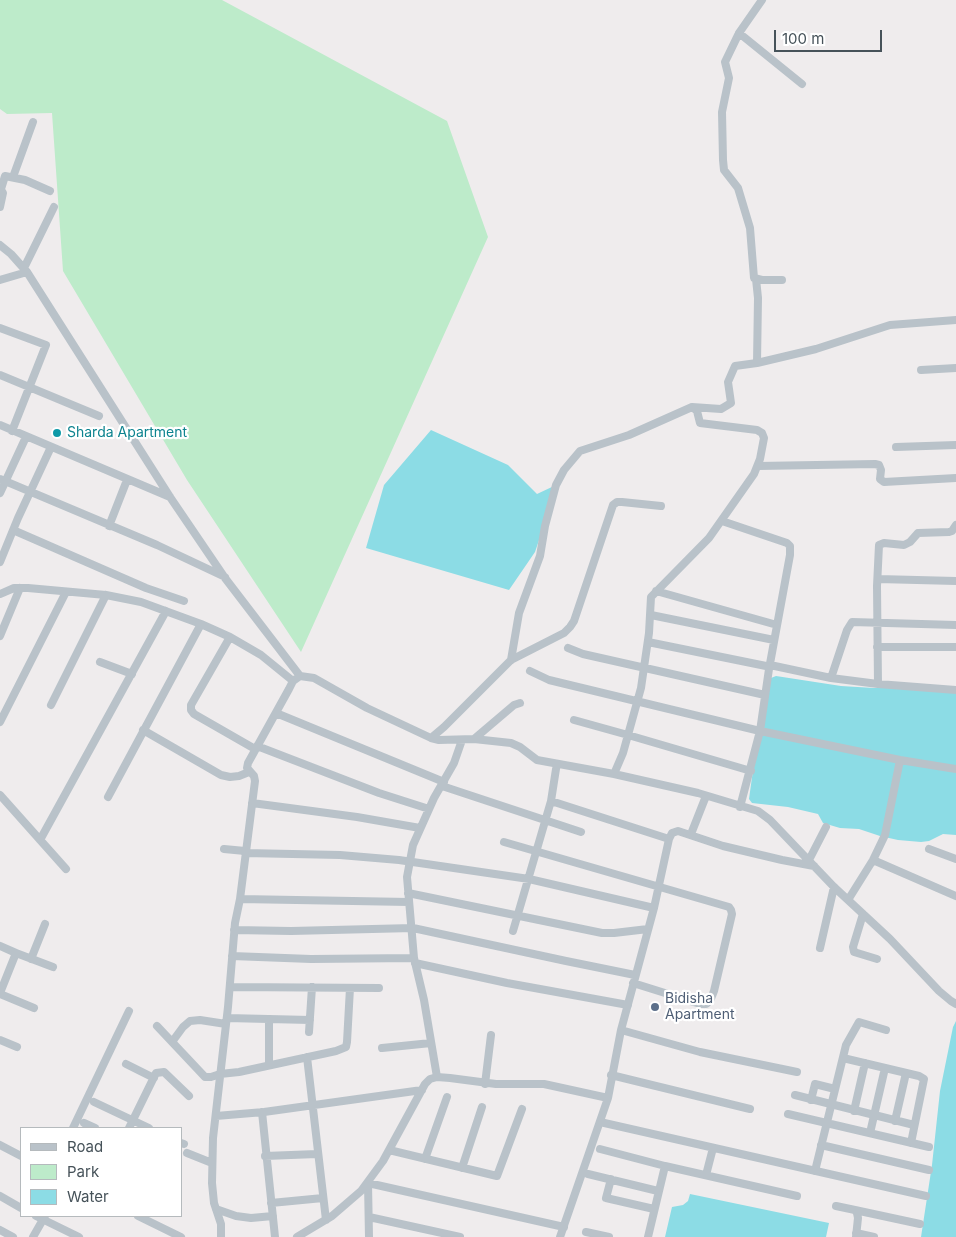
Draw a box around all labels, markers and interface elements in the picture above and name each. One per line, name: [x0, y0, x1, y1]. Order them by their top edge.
scale bar: [776, 20, 884, 52]
text: 100 m: [782, 29, 824, 48]
place label: Sharda Apartment: [67, 425, 187, 441]
marker: Sharda Apartment: [51, 427, 63, 439]
place label: Bidisha Apartment: [665, 991, 735, 1024]
marker: Bidisha Apartment: [649, 1001, 661, 1013]
legend: [20, 1127, 182, 1217]
text: Road: [67, 1137, 103, 1156]
text: Park: [67, 1162, 99, 1181]
text: Water: [67, 1187, 109, 1206]

